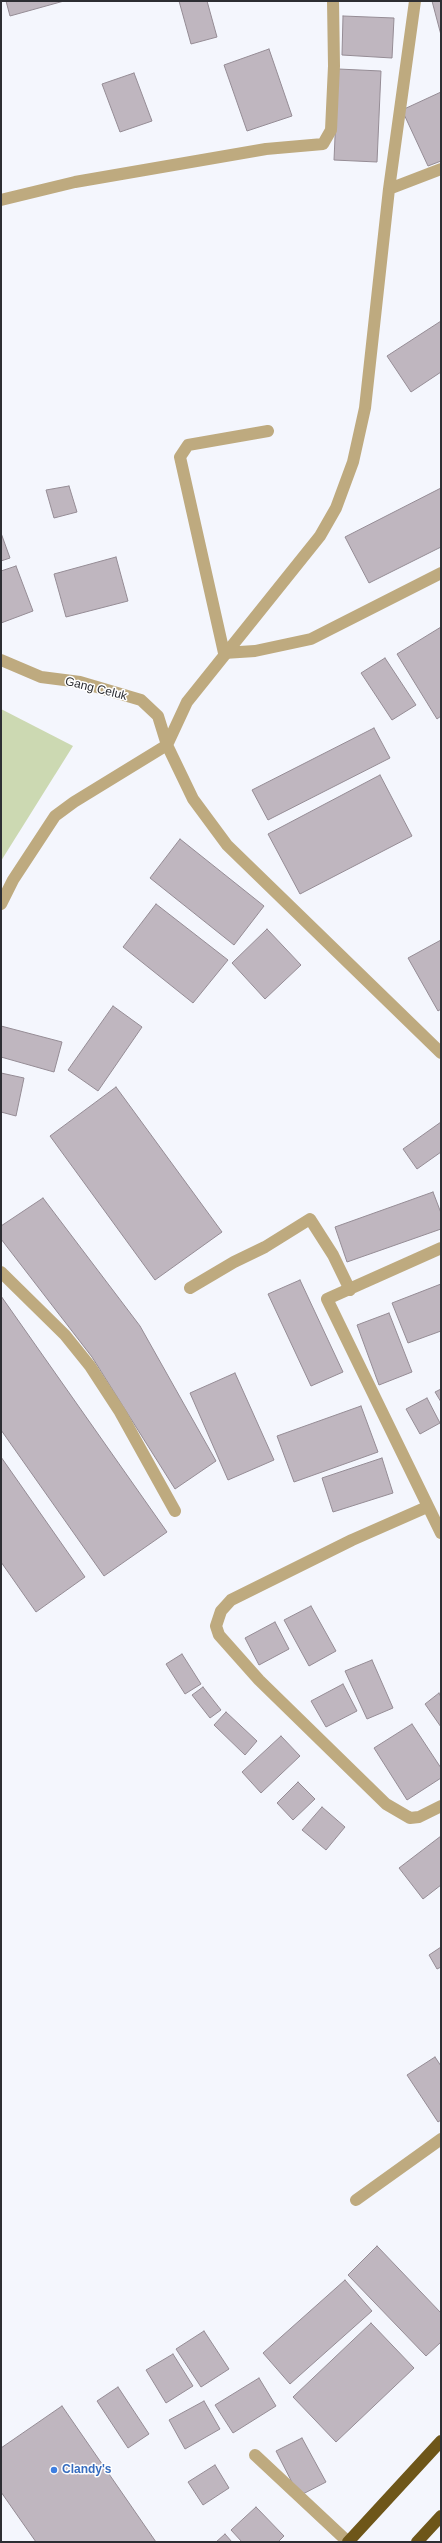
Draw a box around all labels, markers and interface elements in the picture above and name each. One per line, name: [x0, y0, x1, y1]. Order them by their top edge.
street label: Gang Celuk: [64, 674, 128, 704]
place label: Clandy's: [62, 2463, 112, 2477]
marker: Clandy's: [49, 2465, 59, 2475]

